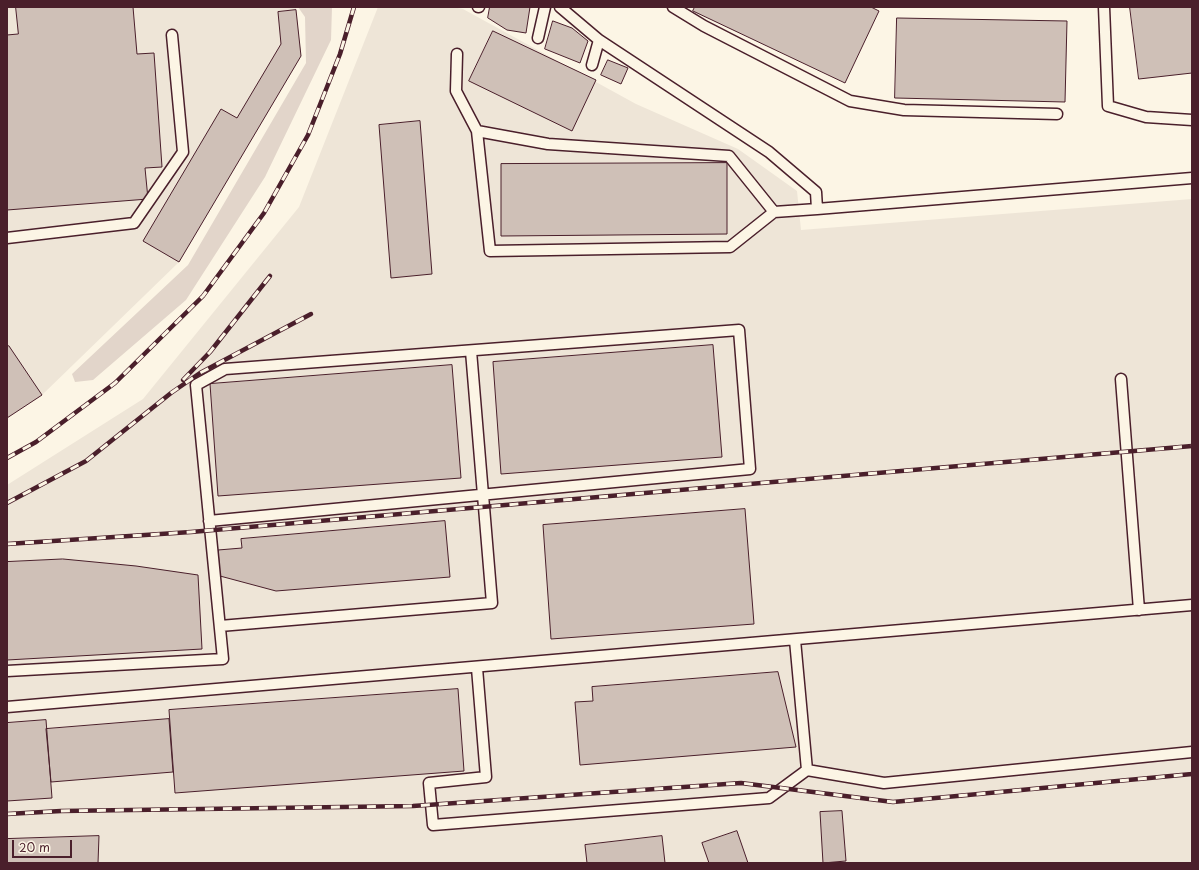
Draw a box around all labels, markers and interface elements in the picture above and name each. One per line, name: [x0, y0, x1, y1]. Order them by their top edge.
scale bar: [14, 832, 74, 858]
text: 20 m: [19, 838, 50, 856]

